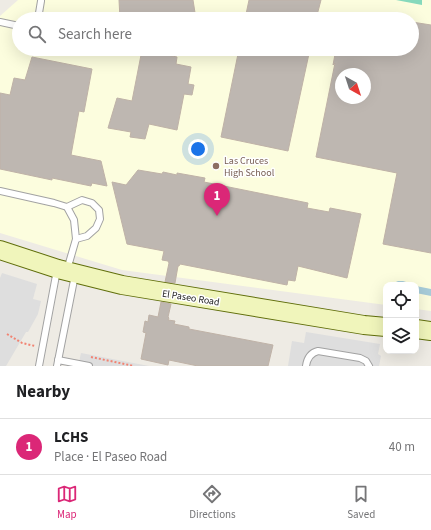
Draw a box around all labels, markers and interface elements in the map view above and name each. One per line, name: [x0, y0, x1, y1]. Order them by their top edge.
search box: [12, 12, 419, 56]
icon: search: [26, 23, 48, 45]
text: Search here: [58, 24, 132, 45]
north arrow: [335, 68, 371, 104]
your location: [188, 139, 208, 159]
place label: Las Cruces High School: [224, 154, 275, 180]
marker: Las Cruces High School: [211, 161, 221, 171]
pin: 1: [204, 183, 230, 216]
map controls: [383, 282, 419, 354]
button: locate: [383, 282, 419, 318]
street label: El Paseo Road: [161, 287, 221, 309]
button: layers: [383, 318, 419, 354]
text: Nearby: [16, 380, 70, 404]
text: LCHS: [54, 427, 88, 448]
text: 1: [26, 438, 32, 456]
text: 40 m: [389, 438, 415, 456]
text: Place · El Paseo Road: [54, 448, 167, 466]
tab: Map: [56, 483, 78, 522]
tab: Directions: [189, 483, 236, 522]
tab: Saved: [347, 483, 375, 522]

